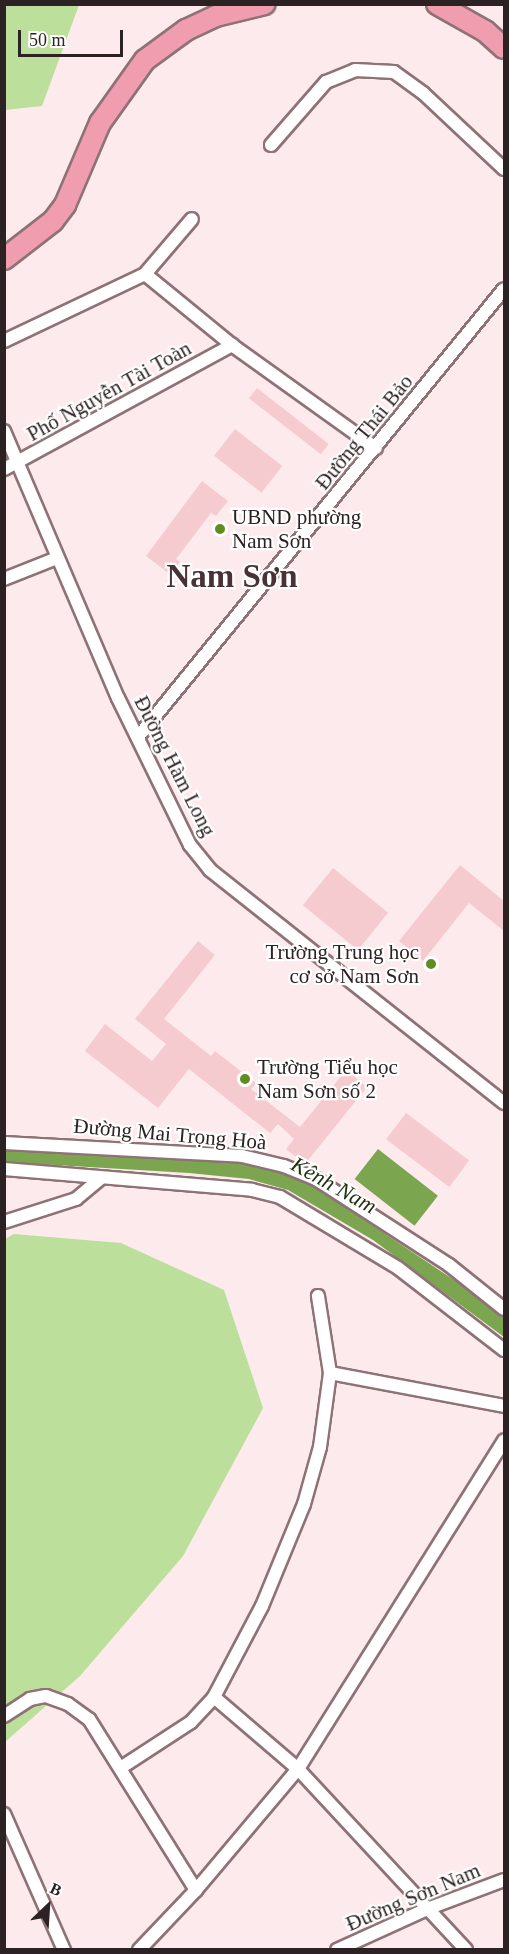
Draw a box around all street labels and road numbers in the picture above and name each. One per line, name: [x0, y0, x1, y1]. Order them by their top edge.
street label: Phố Nguyễn Tài Toàn: [22, 335, 196, 447]
street label: Đường Thái Bảo: [310, 369, 418, 495]
street label: Đường Hàm Long: [129, 692, 221, 840]
street label: Đường Mai Trọng Hoà: [72, 1113, 268, 1155]
street label: Đường Sơn Nam: [342, 1857, 484, 1937]

